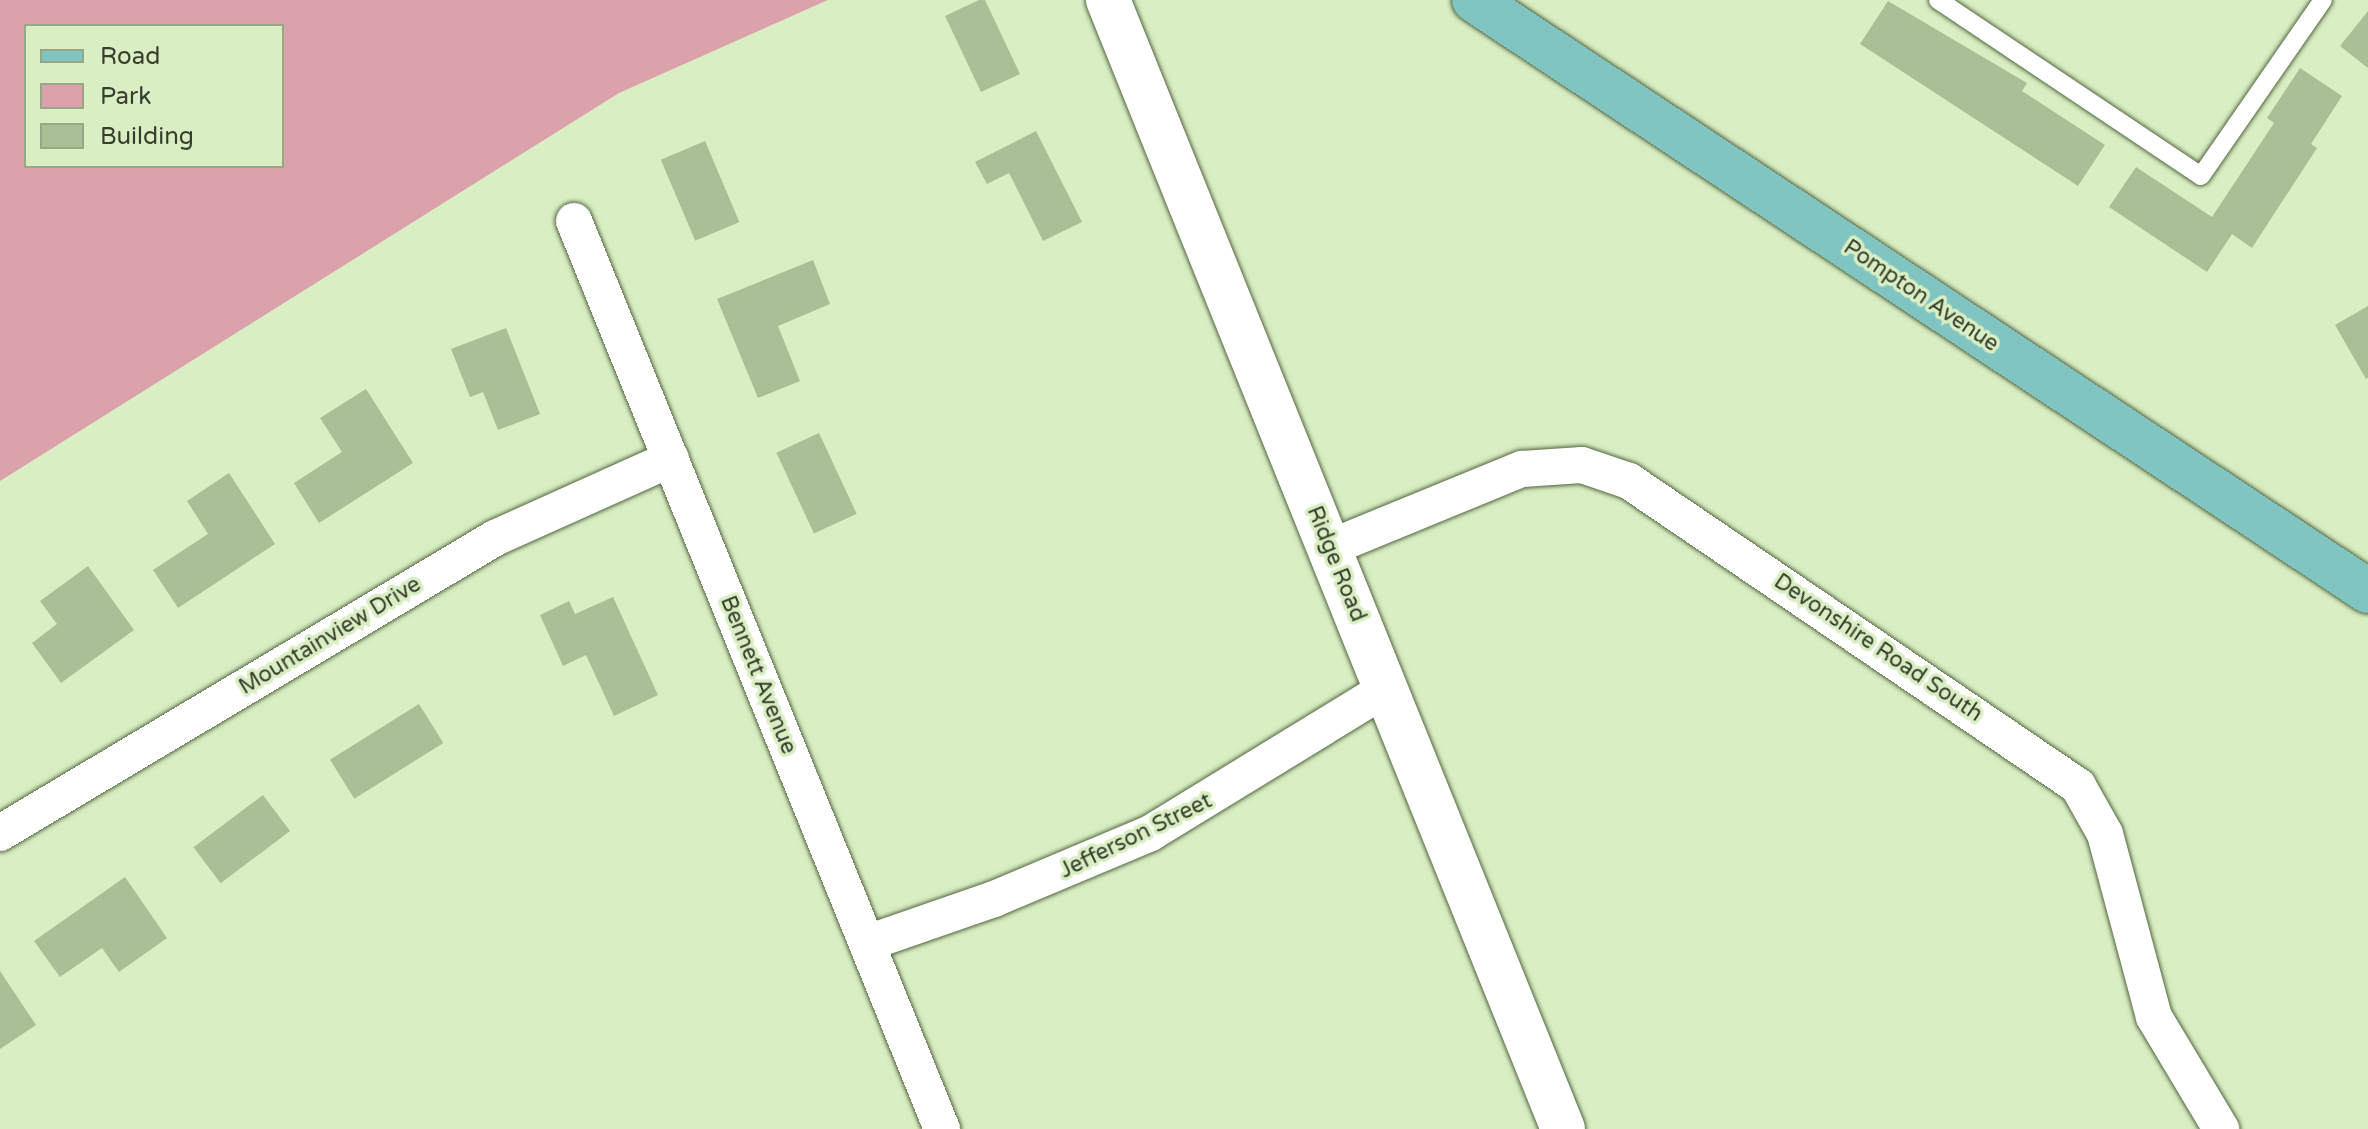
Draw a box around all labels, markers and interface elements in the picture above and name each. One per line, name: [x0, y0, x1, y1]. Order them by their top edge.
legend: [24, 24, 284, 168]
text: Road: [100, 42, 160, 71]
text: Park: [100, 82, 151, 111]
text: Building: [100, 122, 194, 151]
street label: Pompton Avenue: [1838, 234, 2004, 358]
street label: Ridge Road: [1301, 502, 1371, 626]
street label: Devonshire Road South: [1769, 568, 1987, 728]
street label: Mountainview Drive: [234, 571, 426, 701]
street label: Bennett Avenue: [714, 592, 802, 758]
street label: Jefferson Street: [1056, 788, 1216, 884]

